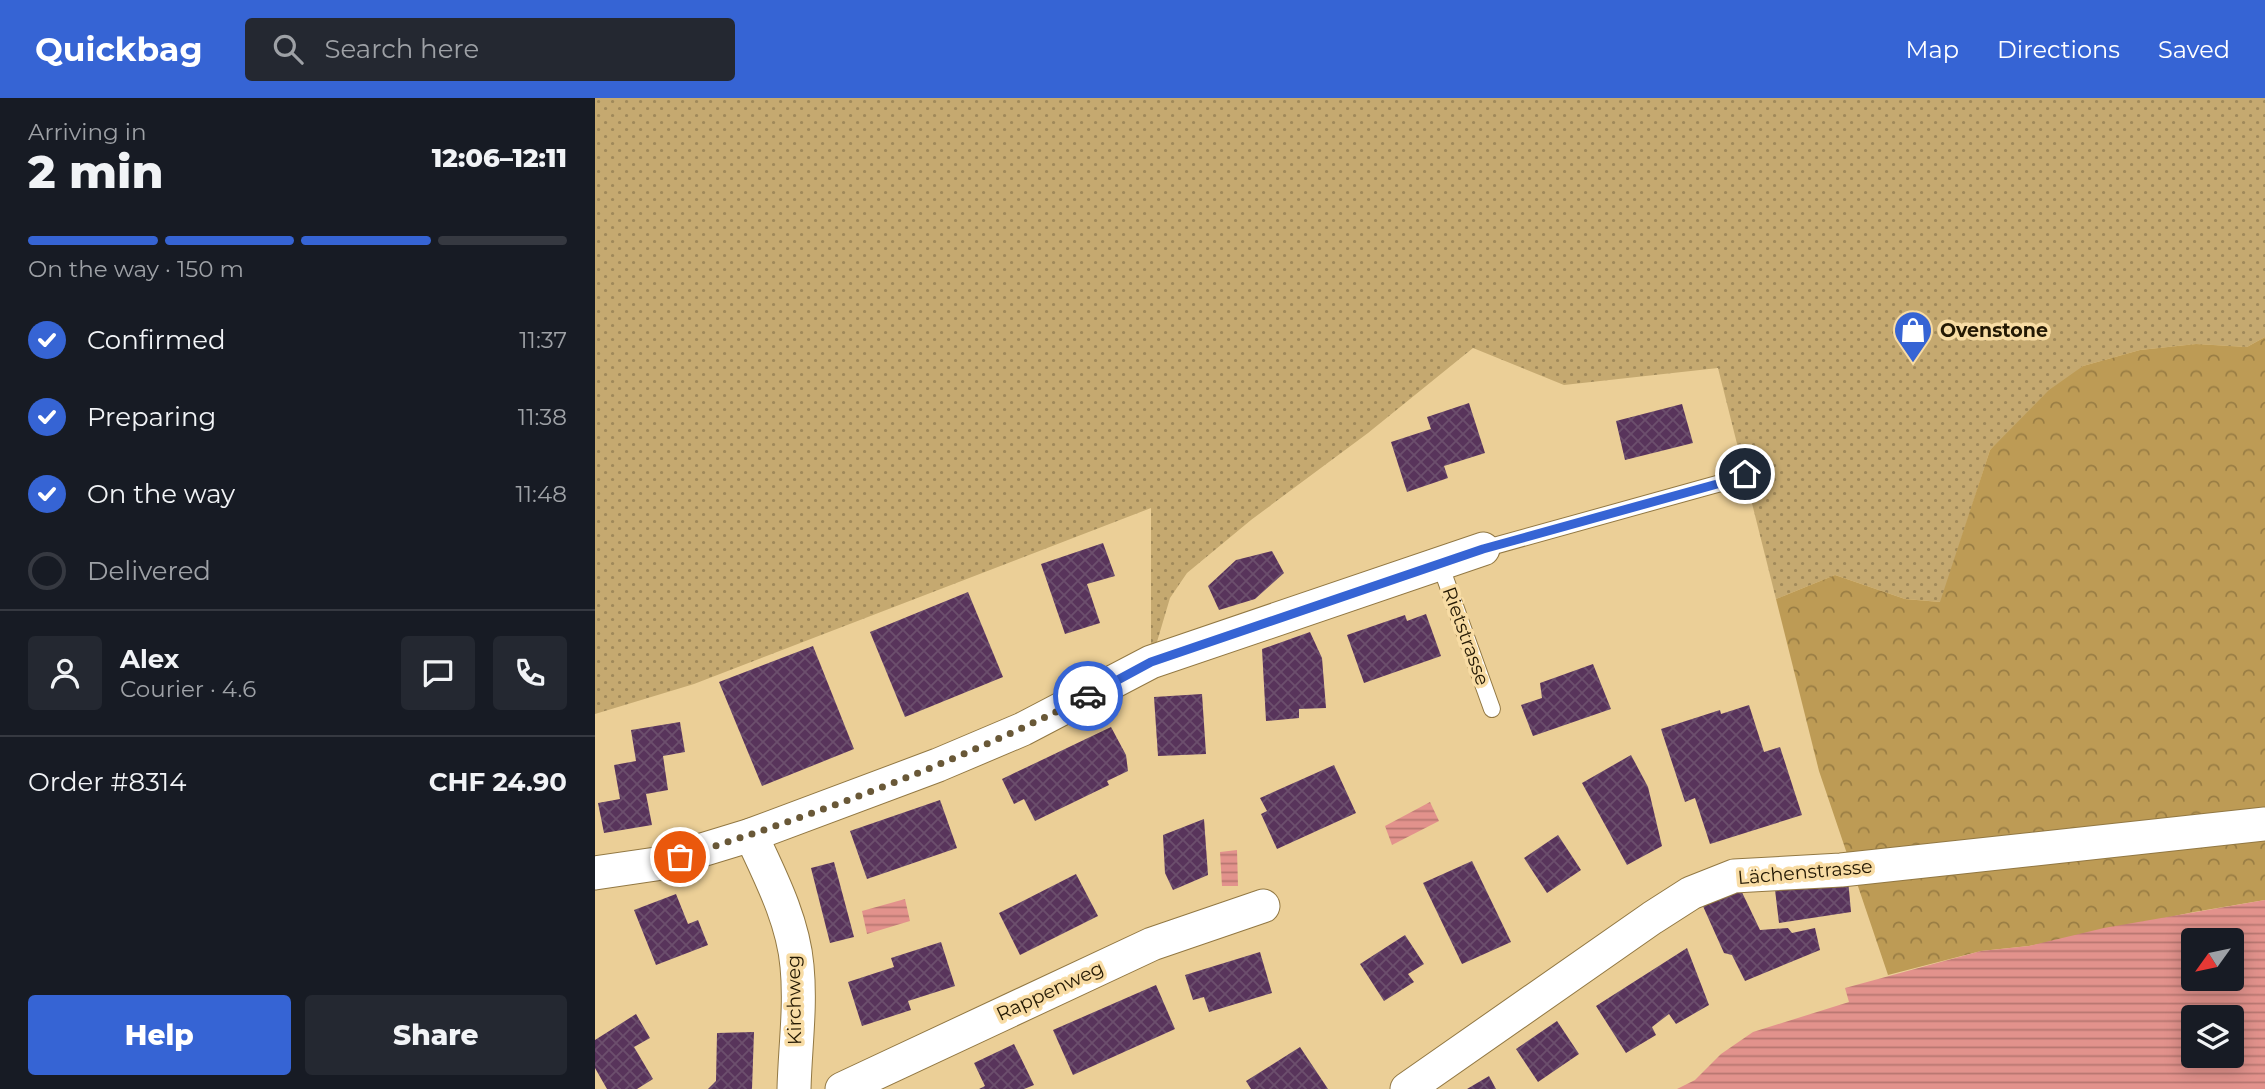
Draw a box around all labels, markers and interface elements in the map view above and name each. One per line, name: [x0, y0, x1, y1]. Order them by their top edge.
search box: [245, 18, 735, 81]
text: Quickbag: [35, 29, 203, 69]
icon: search: [269, 30, 307, 68]
text: Search here: [325, 33, 479, 65]
text: Map: [1906, 35, 1959, 64]
text: Directions: [1997, 35, 2120, 64]
text: Saved: [2158, 35, 2230, 64]
text: Arriving in: [28, 118, 147, 146]
text: 12:06–12:11: [432, 142, 567, 174]
text: 2 min: [28, 143, 163, 200]
text: On the way · 150 m: [28, 255, 244, 283]
shop icon: Ovenstone: [1892, 309, 1934, 364]
place label: Ovenstone: [1940, 319, 2048, 342]
icon: check: [28, 321, 66, 359]
text: Confirmed: [87, 324, 226, 356]
text: 11:37: [519, 326, 567, 354]
icon: check: [28, 398, 66, 436]
text: Preparing: [87, 401, 216, 433]
text: 11:38: [518, 403, 567, 431]
pin: [1715, 444, 1775, 504]
icon: home: [1726, 455, 1764, 493]
icon: check: [28, 475, 66, 513]
text: On the way: [87, 478, 235, 510]
text: 11:48: [515, 480, 567, 508]
text: Delivered: [87, 555, 211, 587]
street label: Rietstrasse: [1438, 584, 1494, 688]
button: person: [28, 636, 102, 710]
button: chat: [401, 636, 475, 710]
button: phone: [493, 636, 567, 710]
text: Alex: [120, 643, 179, 675]
courier: [1053, 661, 1123, 731]
text: Courier · 4.6: [120, 675, 256, 703]
icon: car: [1069, 677, 1107, 715]
text: Order #8314: [28, 766, 186, 798]
text: CHF 24.90: [429, 766, 567, 798]
pin: [650, 827, 710, 887]
icon: bag: [661, 838, 699, 876]
street label: Lächenstrasse: [1737, 855, 1873, 889]
north arrow: [2181, 928, 2243, 990]
map controls: [2181, 928, 2244, 1068]
street label: Kirchweg: [782, 955, 806, 1045]
street label: Rappenweg: [993, 956, 1107, 1026]
button: Help: [28, 995, 291, 1075]
button: Share: [305, 995, 567, 1075]
button: layers: [2181, 1005, 2244, 1068]

